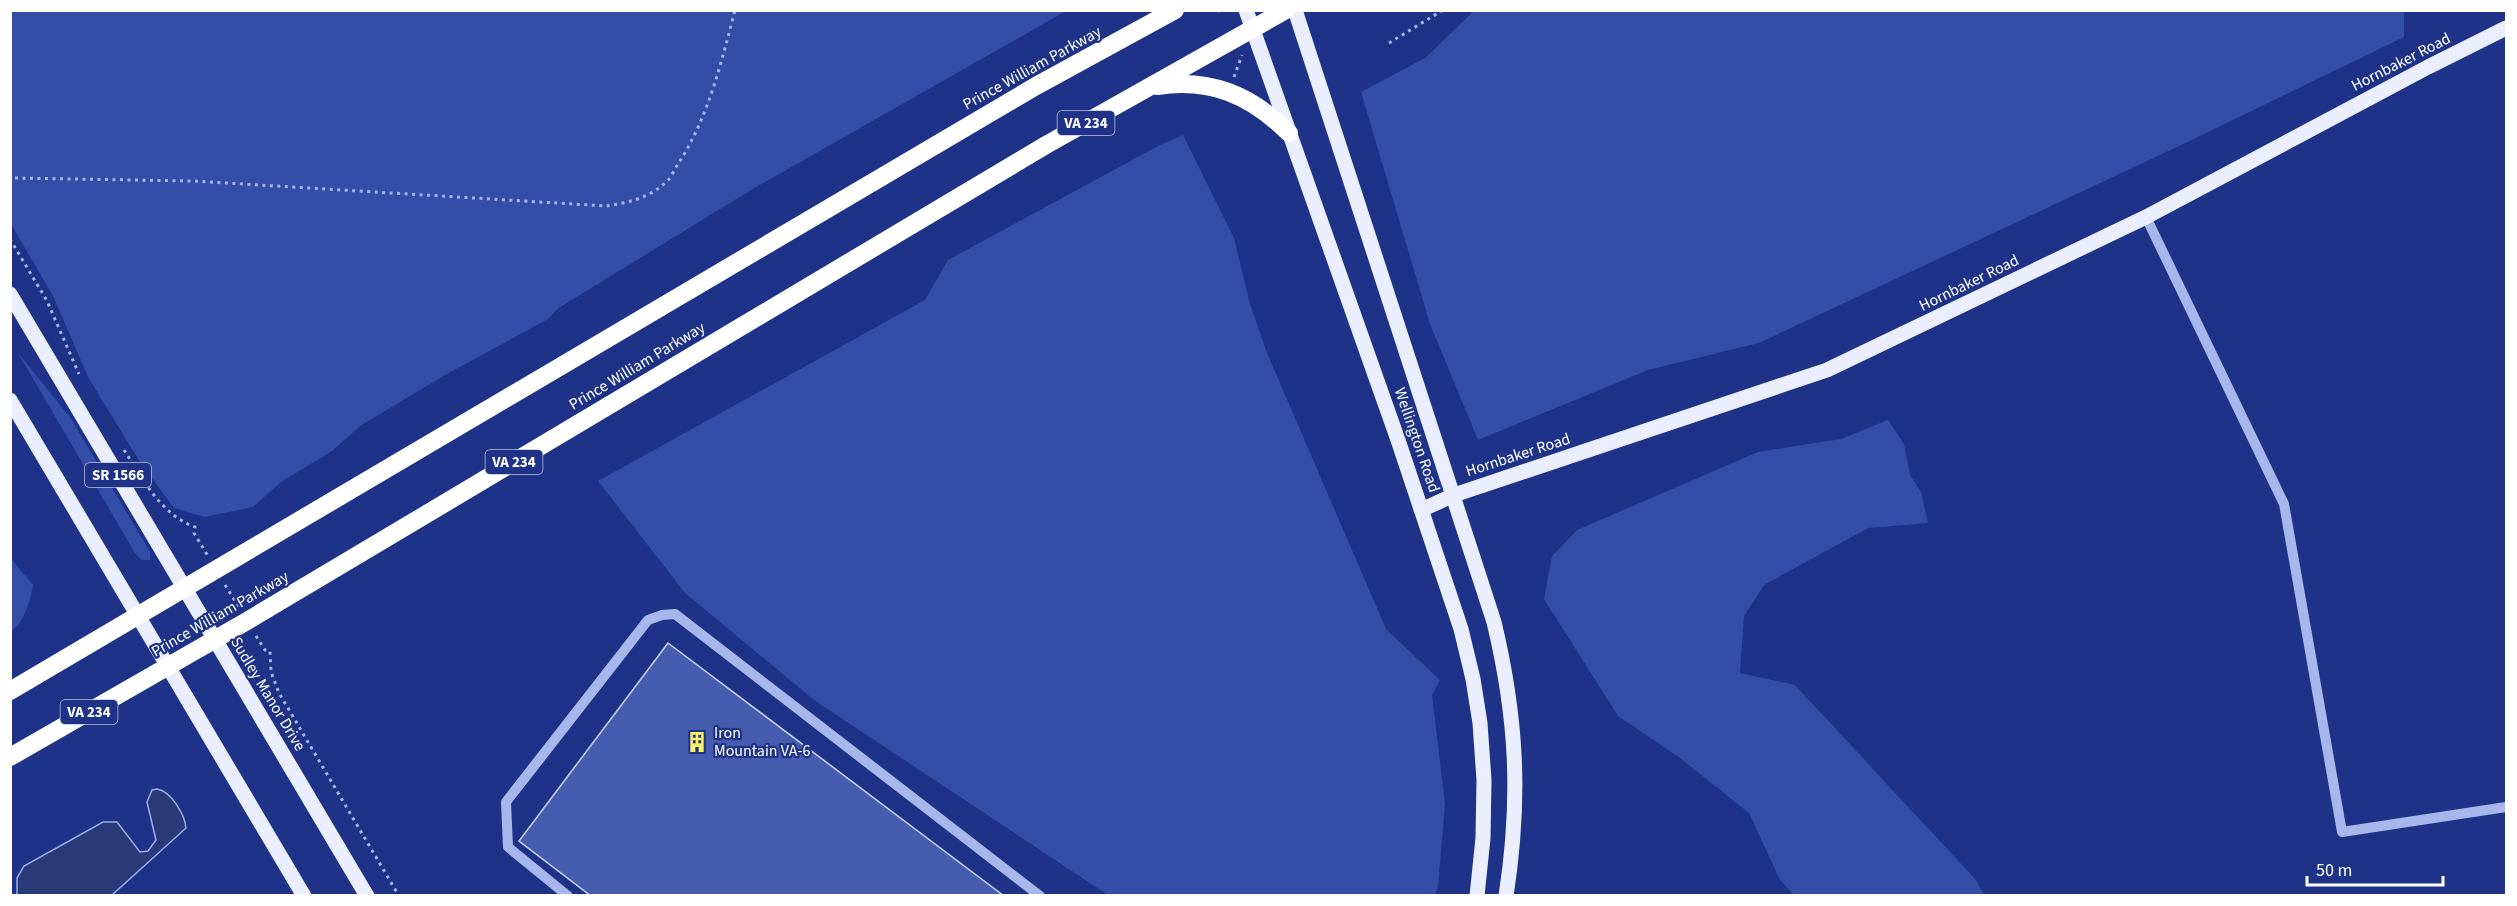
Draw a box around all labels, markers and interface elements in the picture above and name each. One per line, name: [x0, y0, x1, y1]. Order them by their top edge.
street label: Prince William Parkway: [959, 20, 1106, 115]
street label: Hornbaker Road: [2348, 28, 2454, 96]
road number: VA 234: [1058, 111, 1114, 135]
street label: Hornbaker Road: [1915, 249, 2023, 317]
street label: Prince William Parkway: [565, 316, 710, 415]
street label: Wellington Road: [1389, 385, 1445, 495]
street label: Hornbaker Road: [1463, 428, 1573, 482]
road number: VA 234: [486, 450, 542, 474]
road number: SR 1566: [85, 463, 151, 487]
street label: Prince William Parkway: [147, 565, 293, 662]
street label: Sudley Manor Drive: [225, 633, 311, 755]
road number: VA 234: [60, 700, 118, 724]
place label: Iron Mountain VA-6: [714, 722, 810, 762]
building icon: Iron Mountain VA-6: [685, 730, 709, 754]
scale bar: [2307, 849, 2444, 887]
text: 50 m: [2316, 858, 2352, 883]

